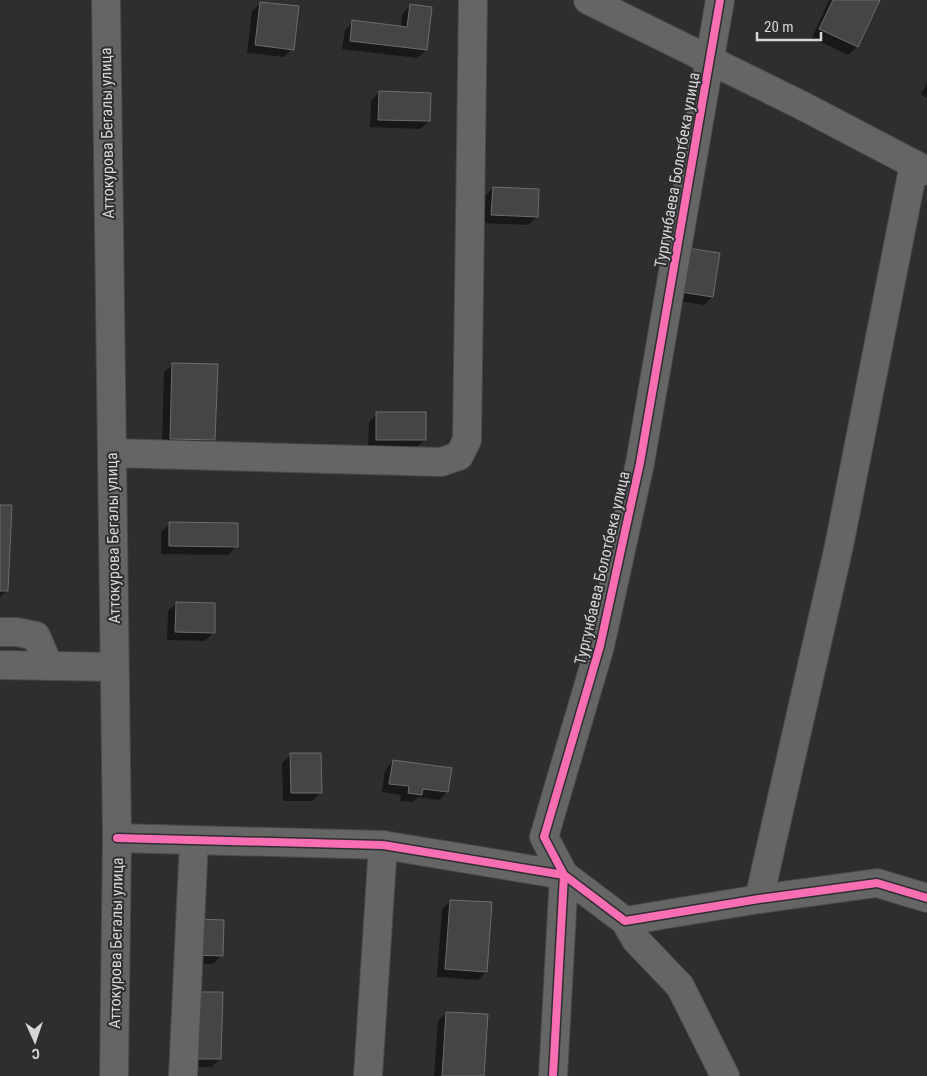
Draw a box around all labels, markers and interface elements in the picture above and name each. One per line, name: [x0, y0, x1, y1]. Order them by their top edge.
scale bar: [757, 10, 821, 42]
text: 20 m: [764, 18, 794, 36]
street label: Аттокурова Бегалы улица: [96, 47, 118, 219]
street label: Тургунбаева Болотбека улица: [650, 71, 704, 269]
street label: Аттокурова Бегалы улица: [102, 452, 124, 624]
street label: Тургунбаева Болотбека улица: [570, 469, 634, 667]
street label: Аттокурова Бегалы улица: [105, 857, 127, 1029]
north arrow: [10, 1016, 60, 1066]
text: С: [31, 1046, 40, 1062]

